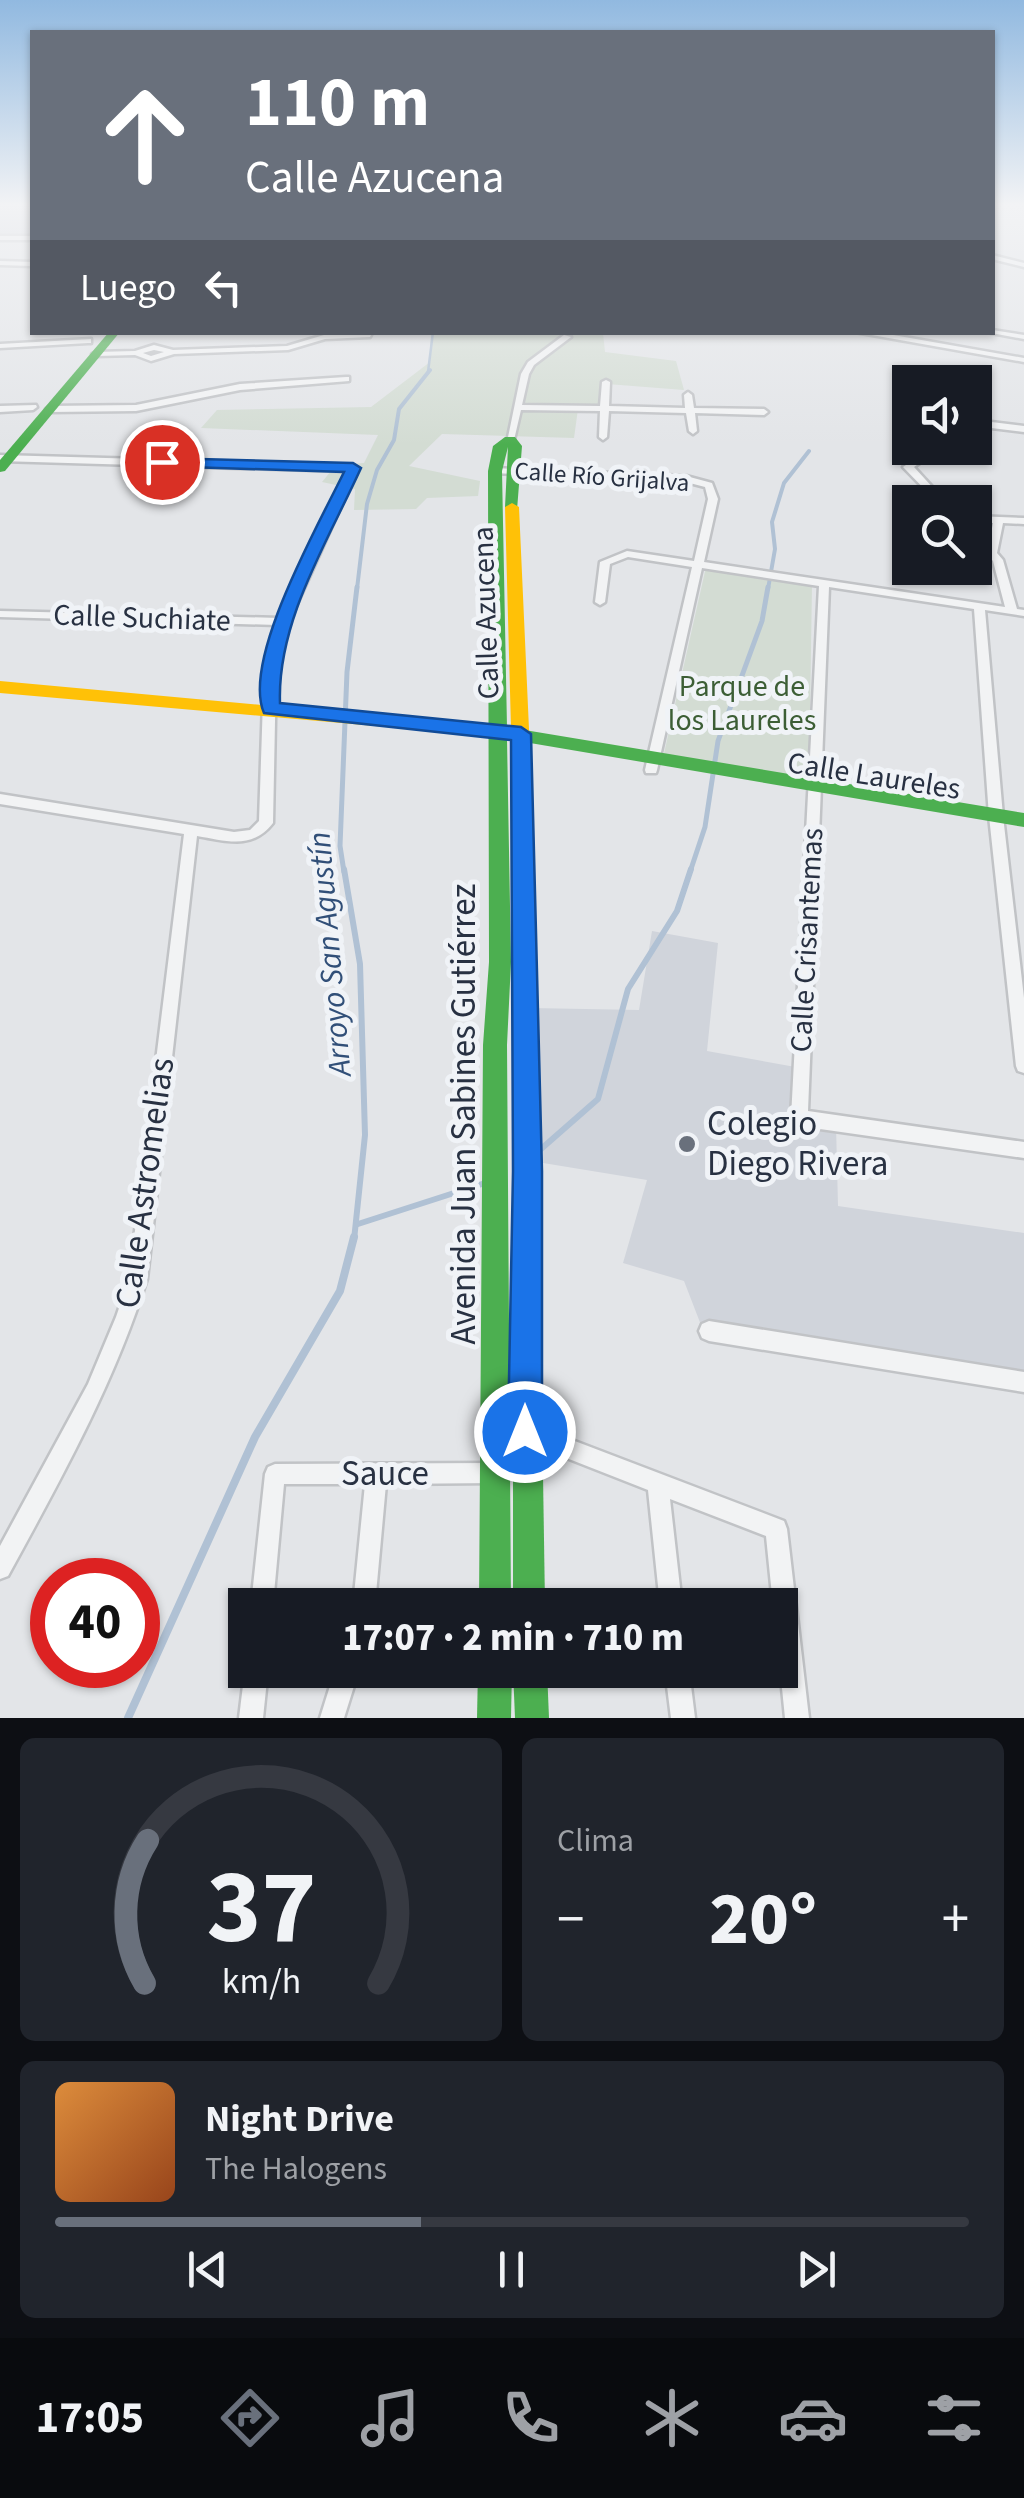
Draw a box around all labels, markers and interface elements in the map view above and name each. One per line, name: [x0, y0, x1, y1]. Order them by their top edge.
text: 110 m: [245, 53, 430, 153]
icon: ahead: [80, 70, 210, 200]
text: Calle Azucena: [245, 146, 504, 210]
icon: left: [196, 260, 251, 315]
text: Luego: [80, 261, 176, 315]
map controls: [892, 365, 992, 585]
button: sound: [892, 365, 992, 465]
pin: [120, 420, 205, 505]
icon: arrive: [135, 435, 190, 490]
street label: Calle Río Grijalva: [513, 453, 691, 501]
button: search: [892, 485, 992, 585]
street label: Calle Azucena: [461, 526, 511, 700]
street label: Calle Suchiate: [53, 593, 231, 643]
park label: Parque de los Laureles: [668, 665, 816, 742]
street label: Calle Laureles: [784, 741, 964, 811]
street label: Calle Crisantemas: [780, 827, 834, 1053]
water label: Arroyo San Agustín: [296, 830, 364, 1080]
street label: Avenida Juan Sabines Gutiérrez: [439, 884, 489, 1344]
street label: Calle Astromelias: [103, 1055, 187, 1311]
place label: Colegio Diego Rivera: [707, 1099, 888, 1189]
marker: Colegio Diego Rivera: [676, 1133, 698, 1155]
position arrow: [473, 1380, 577, 1484]
street label: Sauce: [341, 1449, 429, 1499]
speed limit sign: 40: [30, 1558, 160, 1688]
text: 17:07 · 2 min · 710 m: [342, 1611, 684, 1665]
text: Clima: [557, 1818, 634, 1864]
text: 37: [206, 1835, 316, 1983]
text: 20°: [709, 1866, 817, 1973]
text: −: [557, 1881, 584, 1959]
text: +: [942, 1881, 969, 1959]
text: km/h: [221, 1956, 301, 2007]
text: Night Drive: [205, 2092, 394, 2146]
text: The Halogens: [205, 2146, 387, 2192]
icon: previous: [180, 2242, 235, 2297]
icon: pause: [484, 2242, 539, 2297]
icon: next: [789, 2242, 844, 2297]
icon: directions: [215, 2383, 285, 2453]
icon: music: [355, 2383, 425, 2453]
icon: phone: [496, 2383, 566, 2453]
icon: climate: [637, 2383, 707, 2453]
icon: car: [778, 2383, 848, 2453]
icon: filters: [919, 2383, 989, 2453]
text: 17:05: [35, 2386, 144, 2450]

